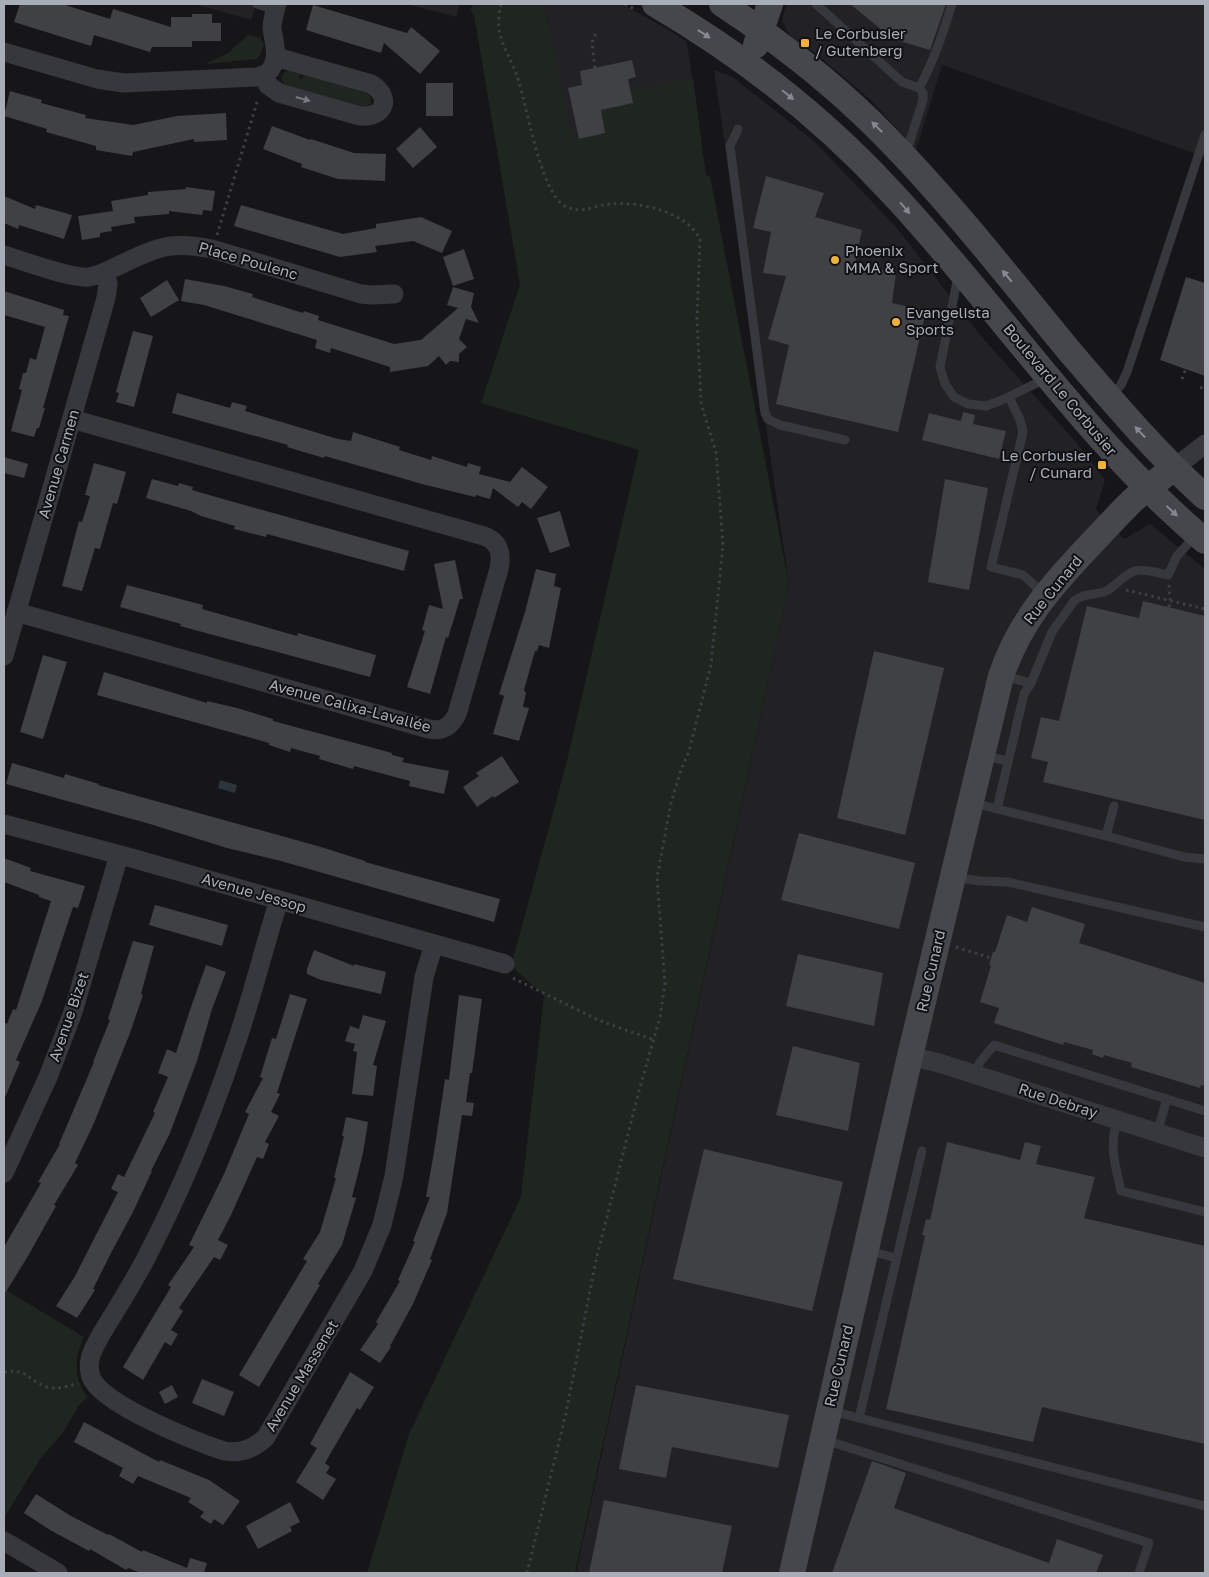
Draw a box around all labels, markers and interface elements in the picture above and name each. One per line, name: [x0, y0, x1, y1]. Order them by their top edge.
place label: Le Corbusier / Gutenberg: [815, 24, 906, 59]
one-way arrow: [698, 29, 711, 38]
marker: Le Corbusier / Gutenberg: [799, 37, 811, 49]
one-way arrow: [781, 90, 794, 101]
one-way arrow: [295, 96, 310, 104]
one-way arrow: [871, 122, 883, 134]
one-way arrow: [900, 201, 911, 214]
street label: Place Poulenc: [197, 237, 300, 283]
place label: Phoenix MMA & Sport: [845, 241, 938, 276]
marker: Phoenix MMA & Sport: [829, 254, 841, 266]
one-way arrow: [1001, 270, 1012, 283]
place label: Evangelista Sports: [906, 303, 990, 338]
marker: Evangelista Sports: [890, 316, 902, 328]
street label: Boulevard Le Corbusier: [1000, 320, 1121, 459]
street label: Avenue Carmen: [34, 407, 82, 520]
one-way arrow: [1134, 427, 1146, 439]
place label: Le Corbusier / Cunard: [1001, 446, 1092, 481]
marker: Le Corbusier / Cunard: [1096, 459, 1108, 471]
one-way arrow: [1165, 505, 1177, 517]
street label: Rue Cunard: [1019, 551, 1085, 627]
street label: Avenue Calixa-Lavallée: [267, 675, 433, 735]
street label: Avenue Jessop: [200, 869, 309, 916]
street label: Rue Cunard: [912, 928, 948, 1013]
street label: Avenue Bizet: [44, 970, 92, 1064]
street label: Rue Debray: [1016, 1079, 1101, 1121]
street label: Avenue Massenet: [261, 1317, 341, 1434]
street label: Rue Cunard: [820, 1323, 856, 1408]

